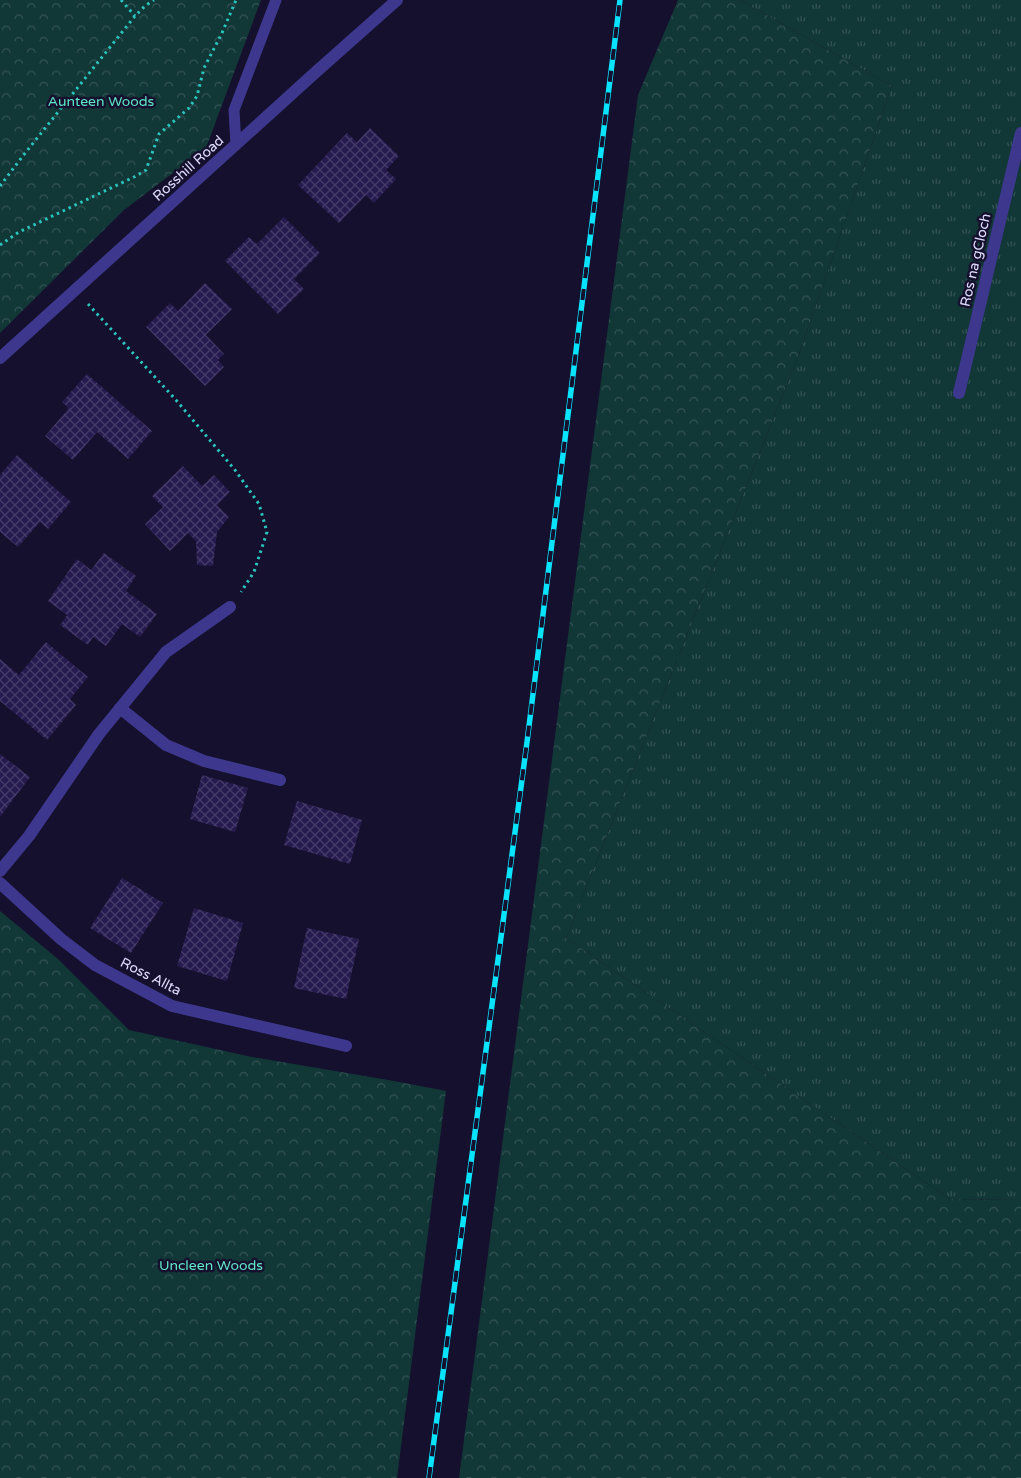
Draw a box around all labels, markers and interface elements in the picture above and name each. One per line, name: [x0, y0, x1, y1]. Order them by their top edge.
park label: Aunteen Woods: [48, 93, 155, 110]
street label: Rosshill Road: [149, 132, 227, 205]
street label: Ros na gCloch: [956, 212, 994, 308]
street label: Ross Allta: [117, 954, 184, 999]
park label: Uncleen Woods: [159, 1257, 263, 1274]

